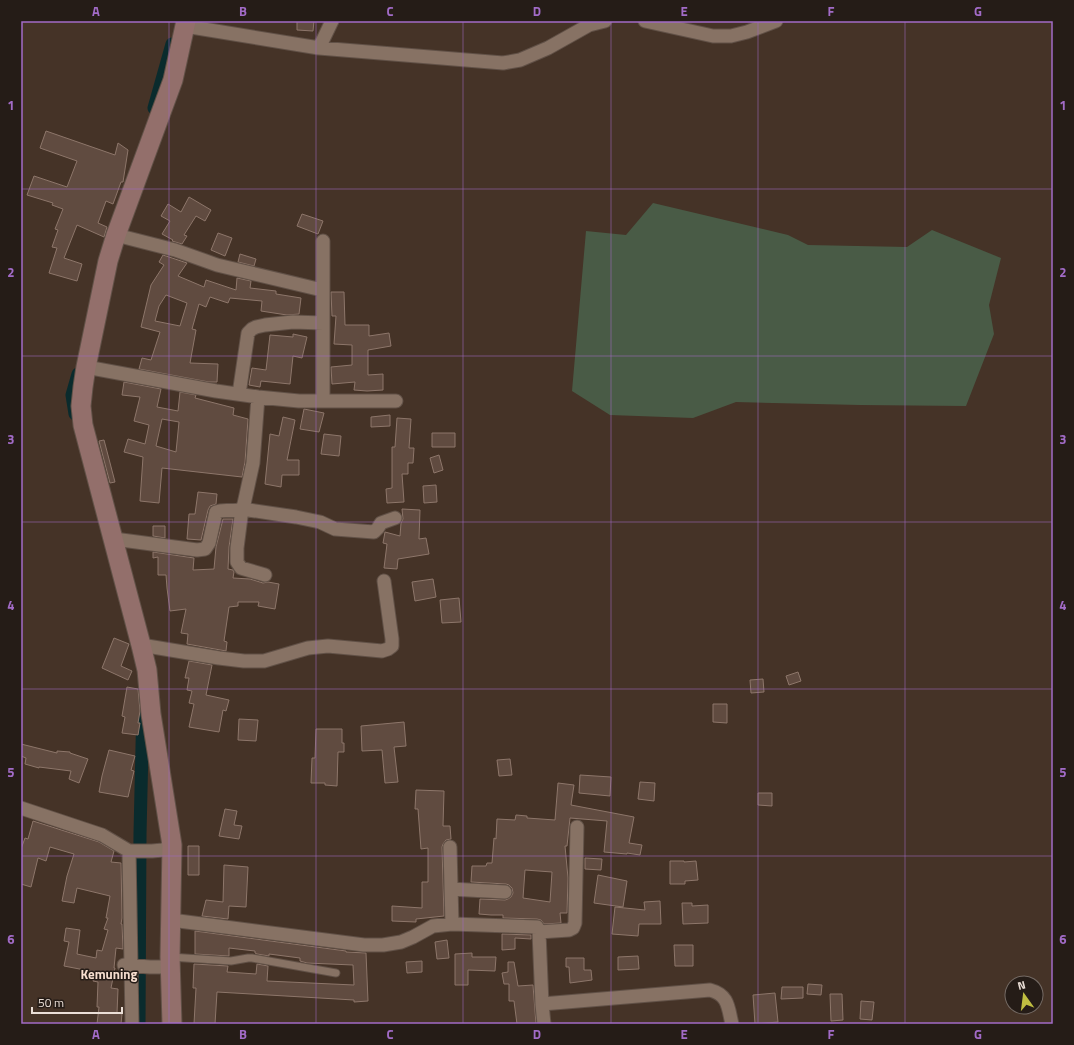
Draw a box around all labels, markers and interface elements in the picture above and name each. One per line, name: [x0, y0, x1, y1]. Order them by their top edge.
text: A: [92, 1, 100, 21]
text: B: [239, 1, 247, 21]
text: C: [386, 1, 394, 21]
text: D: [533, 1, 541, 21]
text: E: [680, 1, 688, 21]
text: F: [828, 1, 835, 21]
text: G: [974, 1, 982, 21]
text: 1: [7, 95, 15, 115]
text: 1: [1059, 95, 1067, 115]
text: 2: [7, 262, 15, 282]
text: 2: [1059, 262, 1067, 282]
text: 3: [7, 429, 15, 449]
text: 3: [1059, 429, 1067, 449]
text: 4: [7, 595, 15, 615]
text: 4: [1059, 595, 1067, 615]
text: 5: [7, 762, 15, 782]
text: 5: [1059, 762, 1067, 782]
text: 6: [7, 929, 15, 949]
text: 6: [1059, 929, 1067, 949]
district label: Kemuning: [81, 964, 138, 984]
north arrow: [1004, 975, 1044, 1015]
text: N: [1016, 977, 1027, 994]
scale bar: [32, 989, 122, 1015]
text: 50 m: [38, 993, 64, 1012]
text: A: [92, 1024, 100, 1044]
text: B: [239, 1024, 247, 1044]
text: C: [386, 1024, 394, 1044]
text: D: [533, 1024, 541, 1044]
text: E: [680, 1024, 688, 1044]
text: F: [828, 1024, 835, 1044]
text: G: [974, 1024, 982, 1044]

